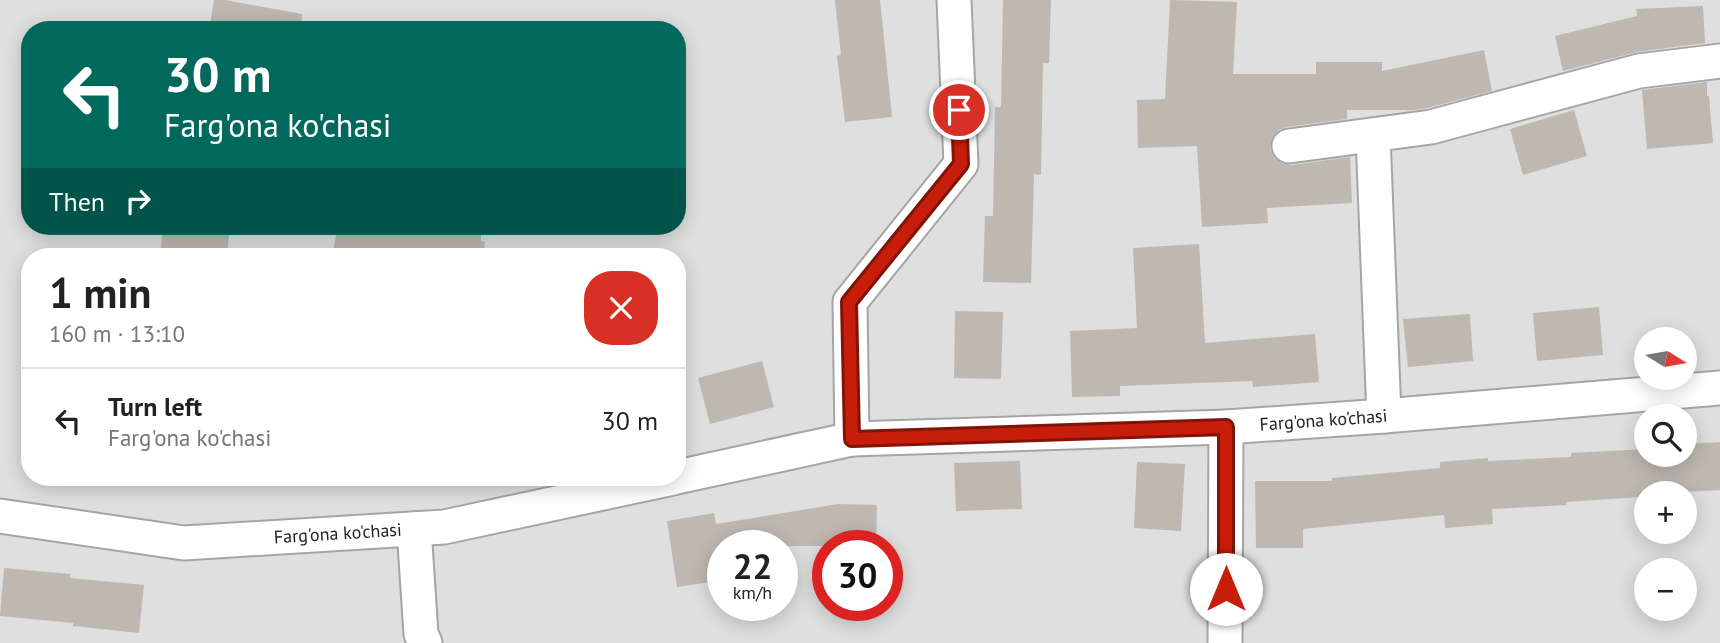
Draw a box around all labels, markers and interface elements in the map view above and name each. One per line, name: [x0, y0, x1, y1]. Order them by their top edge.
text: 30 m: [164, 42, 271, 106]
icon: left: [49, 49, 140, 140]
pin: [929, 80, 989, 140]
icon: arrive: [940, 91, 978, 129]
text: Farg'ona ko'chasi: [164, 104, 391, 146]
icon: right: [119, 182, 157, 220]
text: Then: [49, 185, 105, 218]
text: 1 min: [49, 265, 151, 320]
button: close: [584, 271, 658, 345]
text: 160 m · 13:10: [49, 319, 185, 348]
north arrow: [1634, 327, 1698, 390]
map controls: [1634, 327, 1697, 621]
text: Turn left: [108, 390, 202, 423]
icon: left: [49, 402, 87, 440]
text: 30 m: [602, 404, 658, 437]
street label: Farg'ona ko'chasi: [1259, 404, 1388, 436]
button: search: [1634, 404, 1697, 467]
text: Farg'ona ko'chasi: [108, 423, 271, 452]
button: +: [1634, 481, 1697, 544]
street label: Farg'ona ko'chasi: [273, 518, 402, 548]
speed limit sign: 30: [812, 530, 903, 621]
text: 22: [733, 543, 772, 589]
position arrow: [1189, 552, 1263, 626]
button: −: [1634, 558, 1697, 621]
text: km/h: [733, 581, 772, 604]

